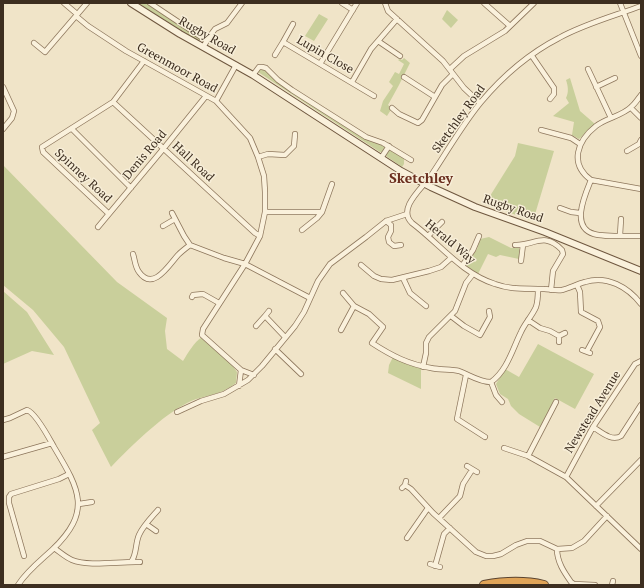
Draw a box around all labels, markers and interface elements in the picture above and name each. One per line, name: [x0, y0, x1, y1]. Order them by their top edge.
street label: Rugby Road: [176, 14, 238, 58]
street label: Lupin Close: [294, 33, 356, 77]
street label: Greenmoor Road: [134, 40, 220, 96]
street label: Sketchley Road: [429, 82, 489, 156]
street label: Denis Road: [120, 127, 170, 183]
street label: Hall Road: [169, 139, 217, 185]
street label: Spinney Road: [52, 146, 114, 206]
district label: Sketchley: [389, 171, 453, 187]
street label: Rugby Road: [481, 192, 545, 226]
street label: Herald Way: [422, 217, 478, 267]
street label: Newstead Avenue: [562, 368, 624, 456]

